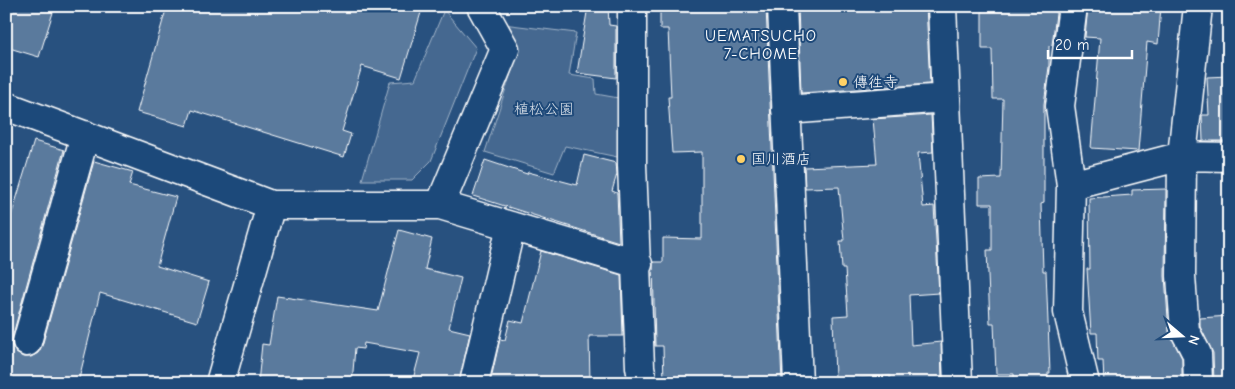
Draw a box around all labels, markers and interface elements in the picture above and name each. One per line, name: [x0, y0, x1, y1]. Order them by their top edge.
district label: UEMATSUCHO 7-CHOME: [705, 27, 817, 63]
scale bar: [1048, 28, 1131, 60]
text: 20 m: [1055, 36, 1089, 54]
place label: 傳徃寺: [853, 73, 898, 91]
marker: 傳徃寺: [837, 76, 849, 88]
park label: 植松公園: [514, 100, 574, 118]
place label: 国川酒店: [751, 150, 811, 168]
marker: 国川酒店: [735, 153, 747, 165]
north arrow: [1158, 312, 1208, 362]
text: N: [1184, 333, 1203, 347]

